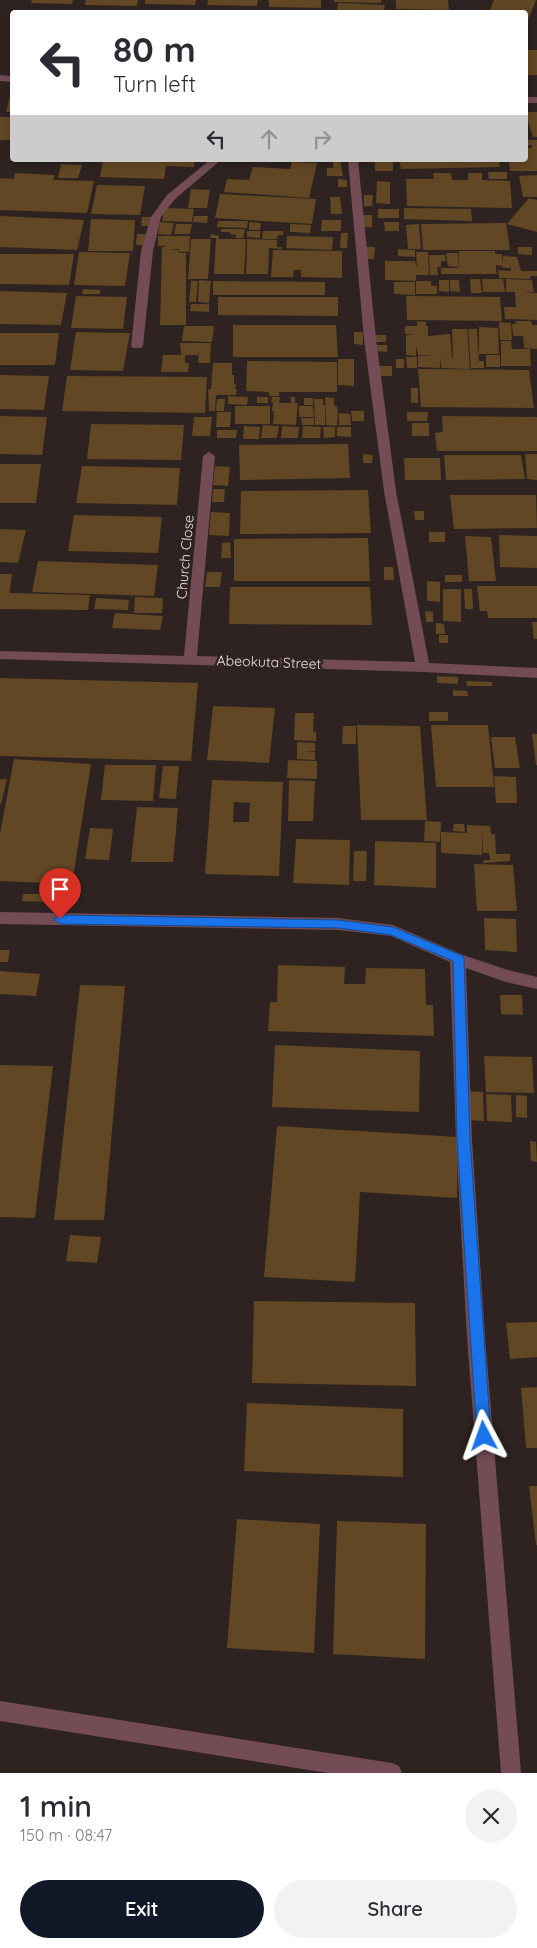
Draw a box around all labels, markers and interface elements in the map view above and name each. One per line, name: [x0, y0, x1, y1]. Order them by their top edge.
text: 80 m: [113, 27, 196, 71]
icon: left: [30, 30, 95, 95]
text: Turn left: [113, 70, 196, 98]
icon: left: [202, 125, 230, 153]
icon: ahead: [255, 125, 283, 153]
icon: right: [308, 125, 336, 153]
street label: Church Close: [172, 514, 198, 600]
street label: Abeokuta Street: [216, 651, 322, 673]
pin: [39, 868, 81, 919]
icon: arrive: [46, 875, 74, 903]
position arrow: [457, 1409, 509, 1461]
text: 1 min: [20, 1787, 92, 1825]
button: close: [465, 1790, 517, 1842]
text: 150 m · 08:47: [20, 1825, 112, 1845]
button: Exit: [20, 1880, 264, 1938]
button: Share: [274, 1880, 517, 1938]

